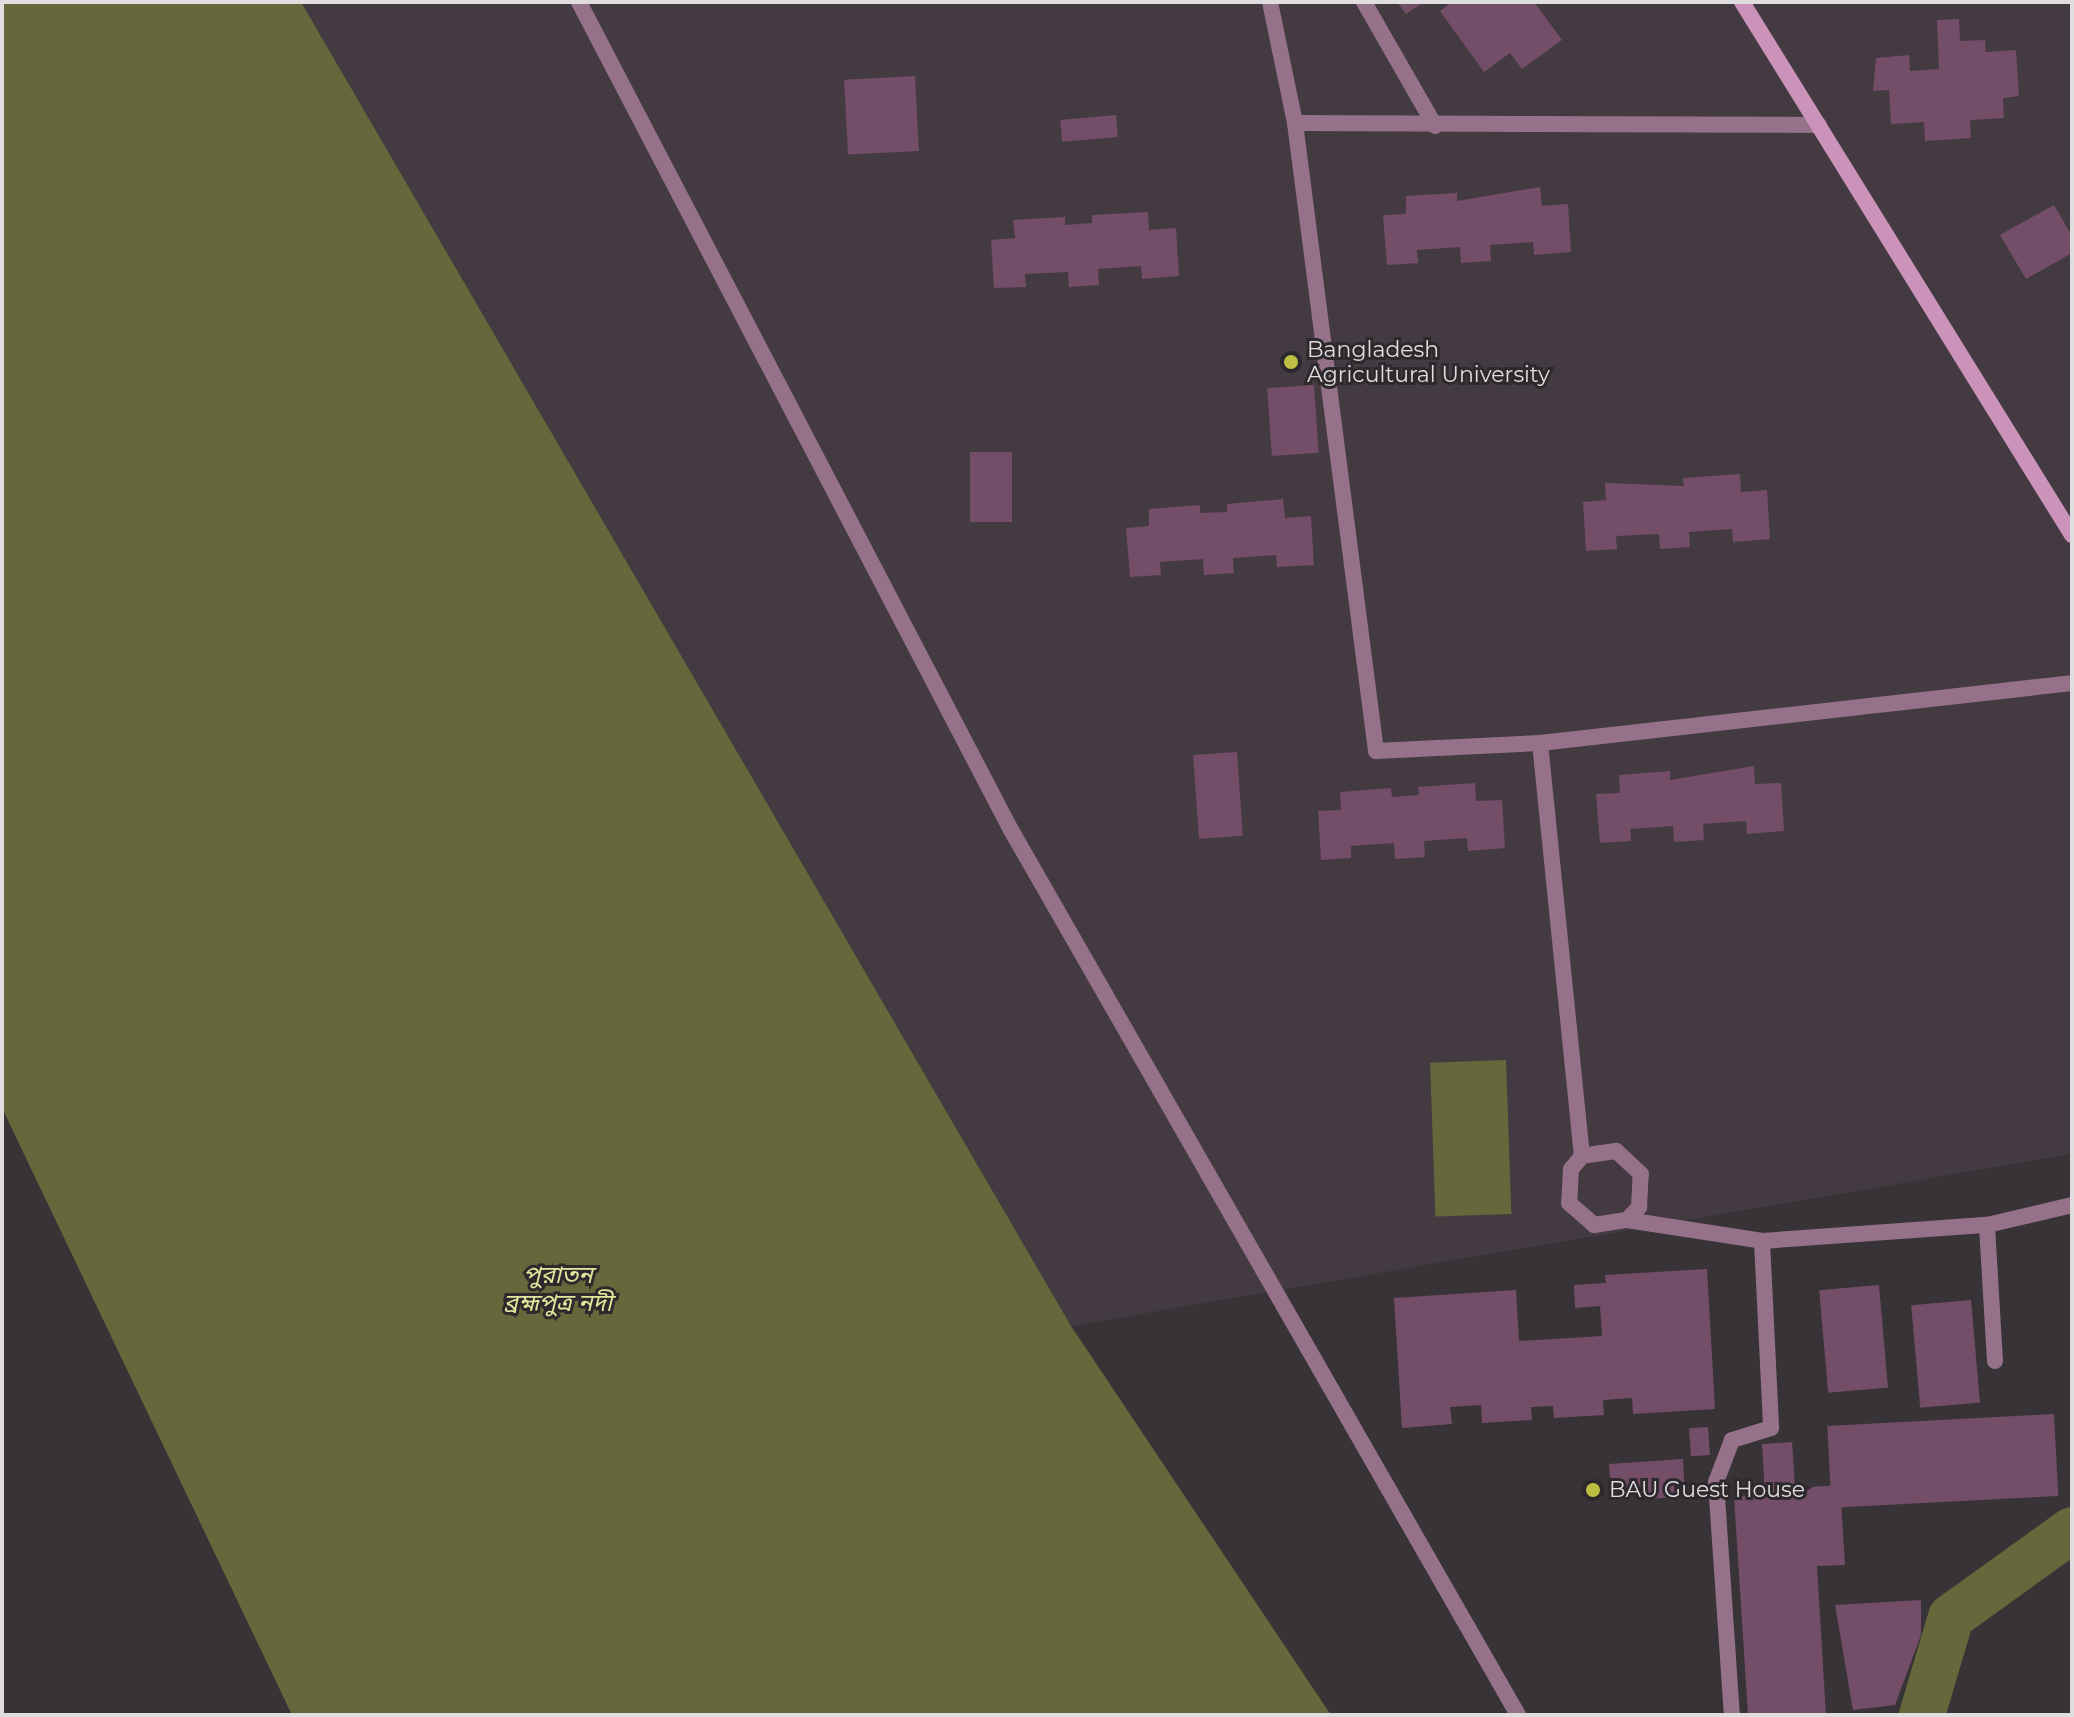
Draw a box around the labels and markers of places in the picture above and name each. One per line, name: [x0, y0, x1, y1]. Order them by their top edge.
place label: Bangladesh Agricultural University: [1307, 336, 1550, 388]
marker: Bangladesh Agricultural University: [1282, 353, 1300, 371]
place label: BAU Guest House: [1609, 1477, 1805, 1503]
marker: BAU Guest House: [1584, 1481, 1602, 1499]

